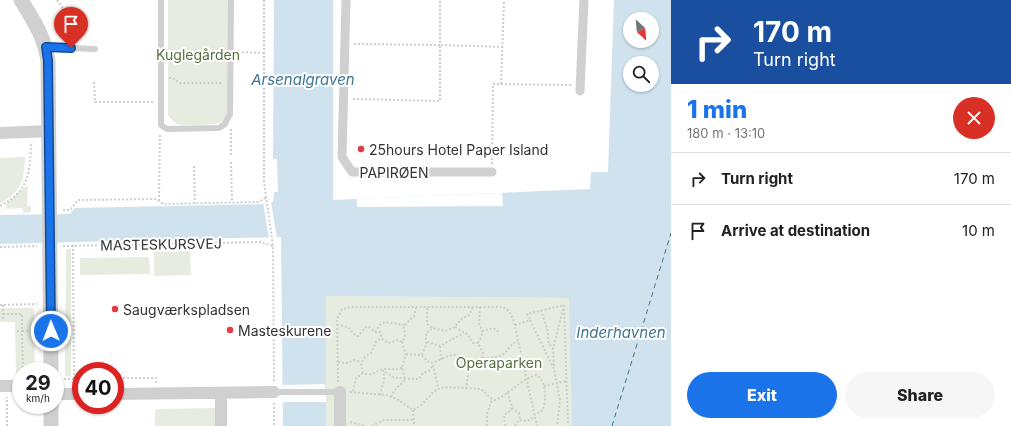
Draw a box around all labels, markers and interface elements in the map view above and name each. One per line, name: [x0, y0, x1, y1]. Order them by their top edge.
pin: [54, 7.0, 88, 48]
north arrow: [623, 12, 659, 48]
map controls: [623, 12, 659, 92]
icon: arrive: [60, 13, 82, 35]
text: 170 m: [753, 15, 832, 49]
icon: right: [687, 16, 739, 68]
park label: Kuglegården: [156, 46, 240, 63]
text: Turn right: [753, 49, 836, 70]
button: search: [623, 56, 659, 92]
water label: Arsenalgraven: [250, 70, 355, 89]
text: 1 min: [687, 95, 747, 124]
button: close: [953, 97, 995, 139]
text: 180 m · 13:10: [687, 125, 765, 141]
place label: 25hours Hotel Paper Island: [369, 141, 548, 158]
marker: 25hours Hotel Paper Island: [356, 144, 366, 154]
street label: PAPIRØEN: [360, 164, 428, 181]
icon: right: [687, 168, 709, 190]
text: Turn right: [721, 169, 793, 188]
text: 170 m: [954, 169, 995, 188]
icon: arrive: [687, 220, 709, 242]
text: Arrive at destination: [721, 221, 870, 240]
text: 10 m: [962, 221, 995, 240]
street label: MASTESKURSVEJ: [100, 234, 222, 254]
place label: Saugværkspladsen: [123, 301, 250, 318]
marker: Saugværkspladsen: [110, 304, 120, 314]
position arrow: [30, 310, 72, 352]
place label: Masteskurene: [238, 322, 332, 339]
water label: Inderhavnen: [576, 323, 666, 342]
marker: Masteskurene: [225, 325, 235, 335]
park label: Operaparken: [456, 354, 542, 371]
speed limit sign: 40: [72, 362, 124, 414]
text: 29: [25, 371, 51, 395]
button: Exit: [687, 372, 837, 418]
button: Share: [845, 372, 995, 418]
text: km/h: [26, 392, 50, 404]

